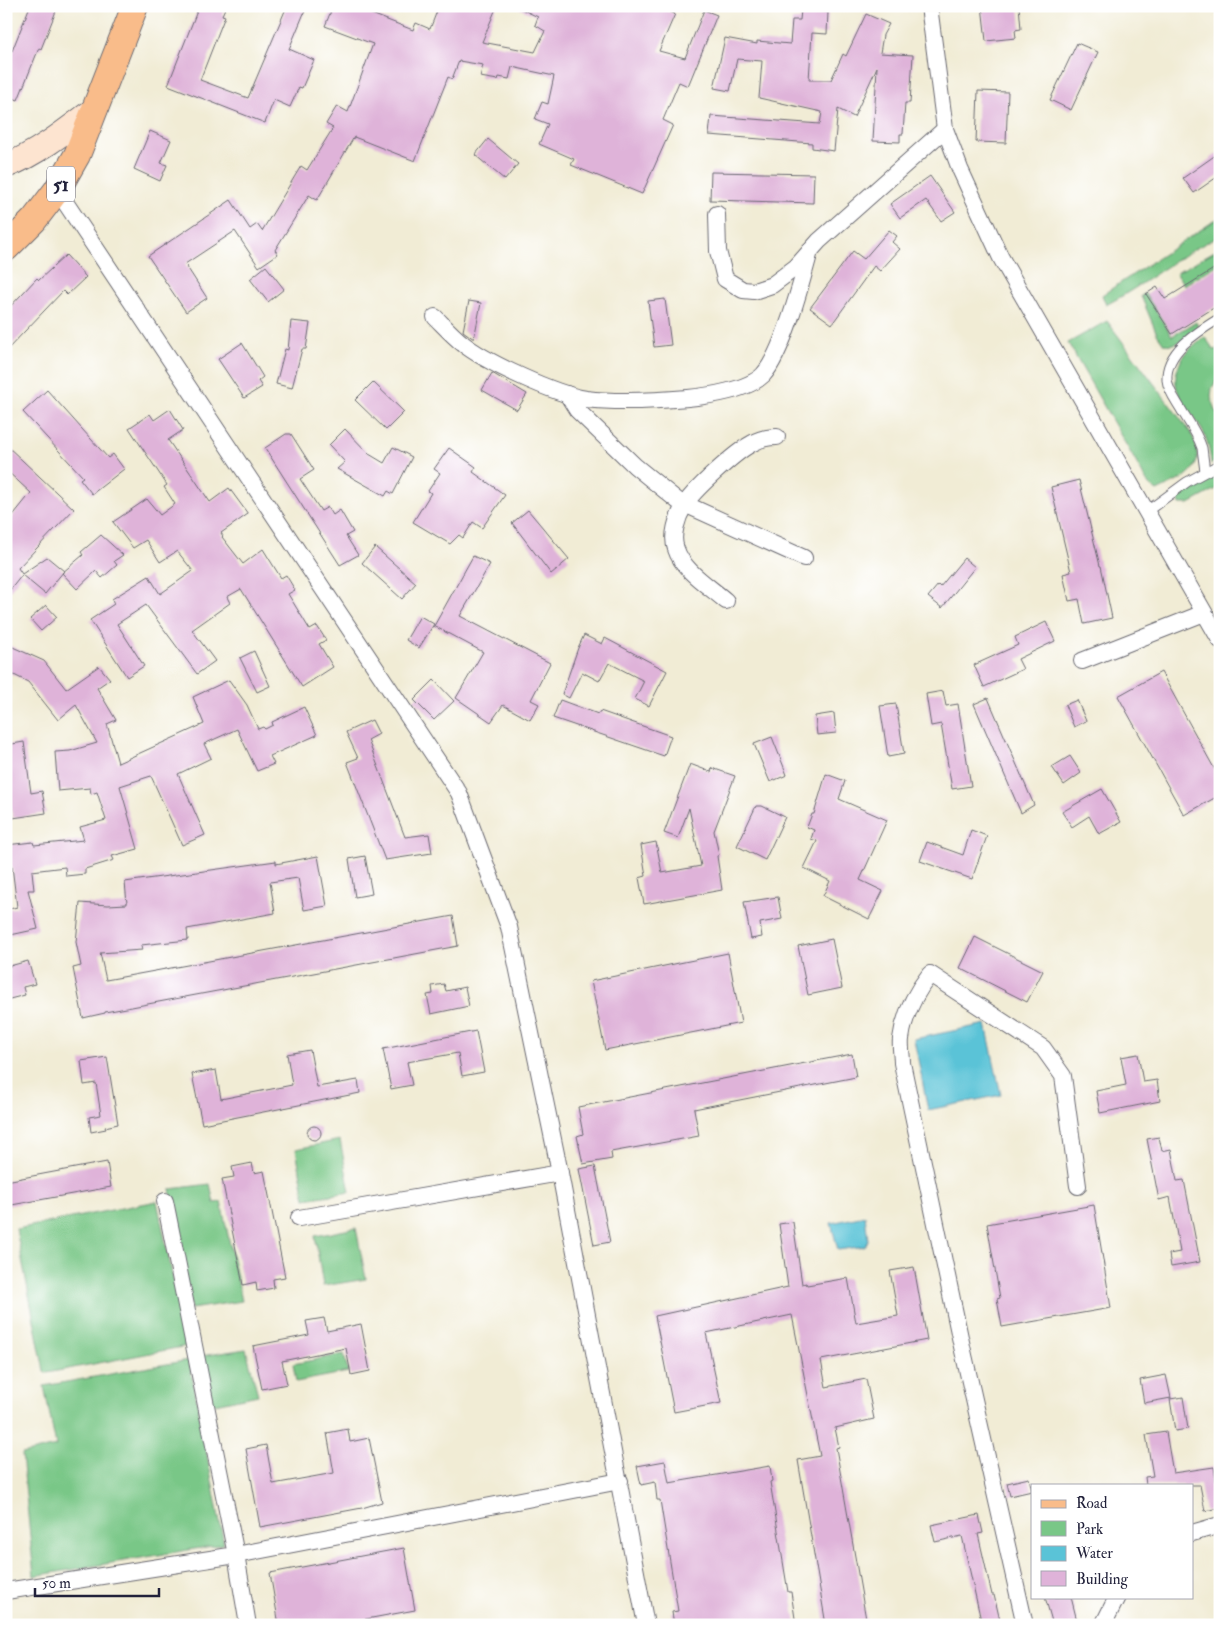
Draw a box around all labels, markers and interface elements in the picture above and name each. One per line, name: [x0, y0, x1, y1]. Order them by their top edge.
road number: 51: [47, 166, 75, 202]
legend: [1031, 1484, 1194, 1598]
text: Road: [1076, 1494, 1108, 1513]
text: Park: [1076, 1520, 1103, 1539]
text: Water: [1075, 1544, 1113, 1563]
scale bar: [35, 1566, 159, 1598]
text: Building: [1076, 1570, 1128, 1589]
text: 50 m: [42, 1574, 71, 1593]

